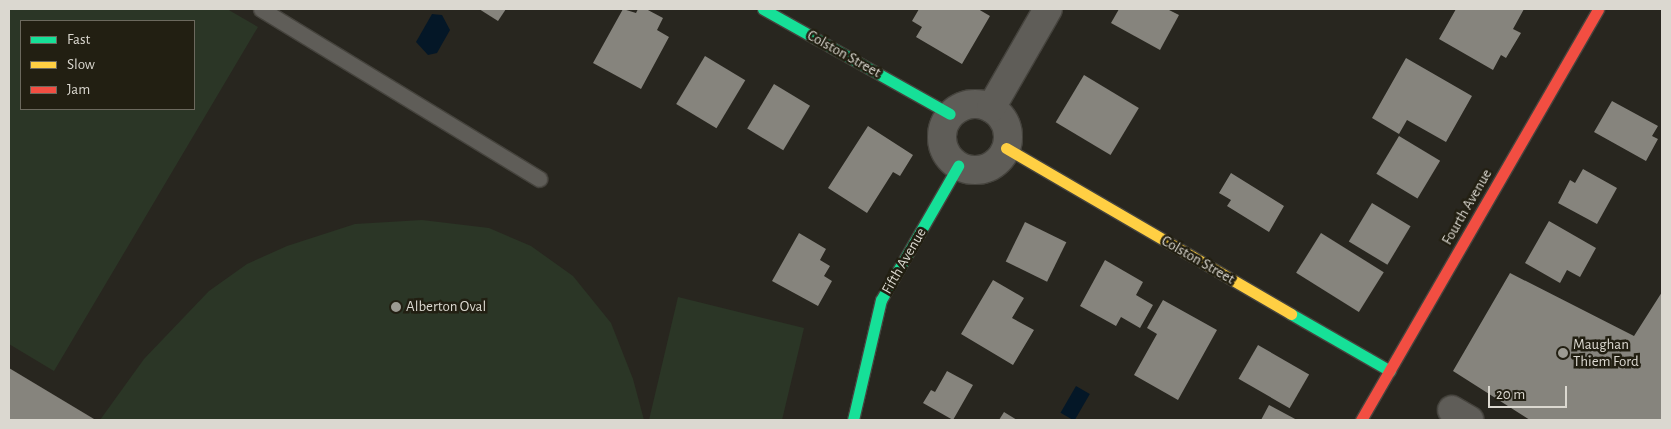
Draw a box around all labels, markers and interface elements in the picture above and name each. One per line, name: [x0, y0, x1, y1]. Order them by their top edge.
legend: [20, 20, 195, 110]
street label: Colston Street: [804, 26, 884, 82]
text: Fast: [67, 32, 90, 47]
text: Slow: [67, 57, 95, 72]
text: Jam: [67, 82, 90, 97]
street label: Fourth Avenue: [1438, 166, 1496, 248]
street label: Fifth Avenue: [878, 225, 930, 297]
street label: Colston Street: [1158, 232, 1238, 288]
place label: Alberton Oval: [406, 298, 486, 316]
marker: Alberton Oval: [390, 301, 402, 313]
place label: Maughan Thiem Ford: [1573, 335, 1639, 370]
marker: Maughan Thiem Ford: [1557, 347, 1569, 359]
scale bar: [1491, 376, 1570, 408]
text: 20 m: [1496, 387, 1525, 402]

